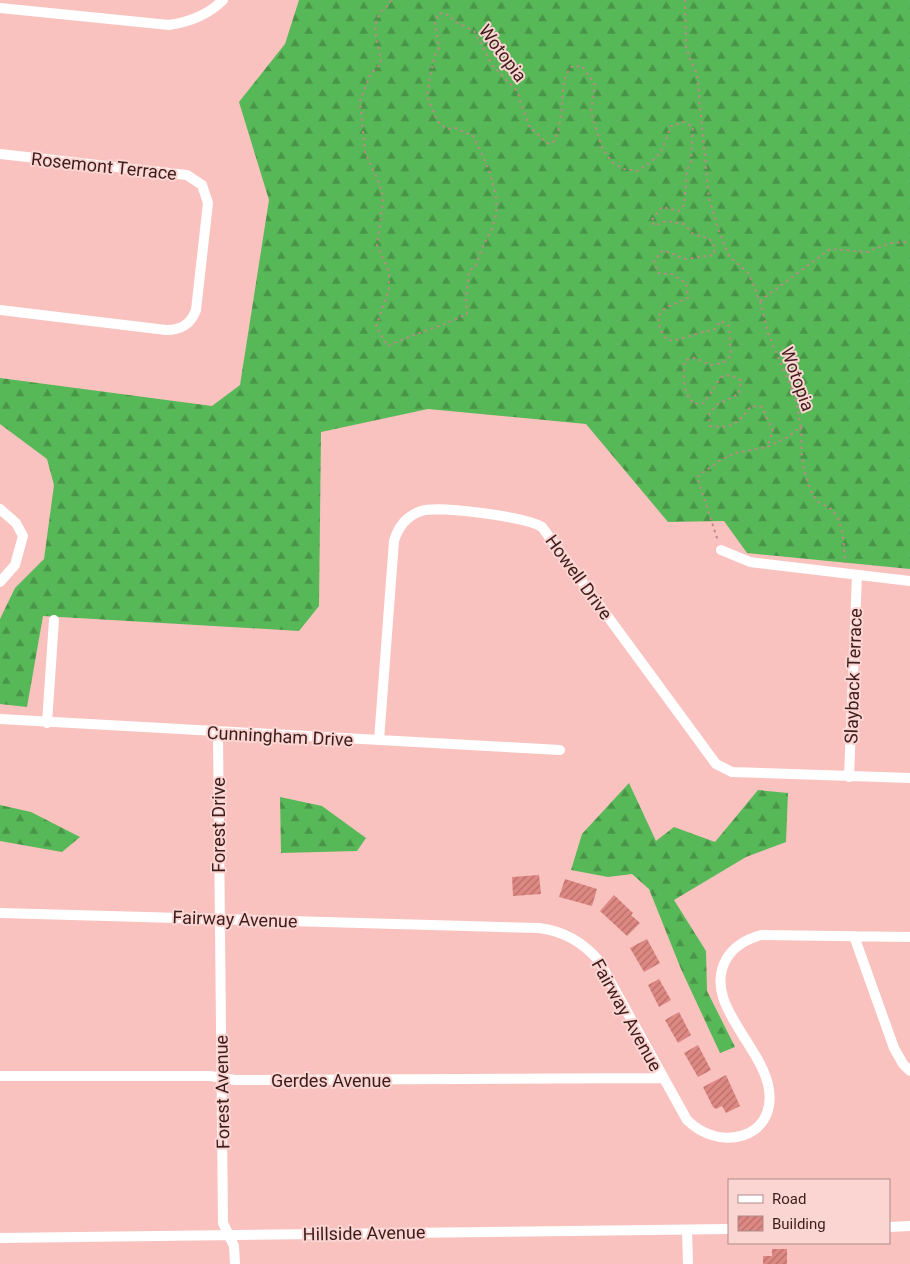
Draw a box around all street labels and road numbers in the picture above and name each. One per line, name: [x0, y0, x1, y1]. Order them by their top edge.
street label: Wotopia: [475, 20, 531, 86]
street label: Rosemont Terrace: [30, 148, 178, 184]
street label: Wotopia: [777, 344, 819, 414]
street label: Howell Drive: [541, 530, 617, 624]
street label: Slayback Terrace: [840, 608, 866, 744]
street label: Cunningham Drive: [206, 722, 354, 750]
street label: Forest Drive: [208, 777, 229, 873]
street label: Fairway Avenue: [172, 906, 298, 932]
street label: Fairway Avenue: [587, 955, 667, 1075]
street label: Forest Avenue: [211, 1035, 233, 1149]
street label: Gerdes Avenue: [271, 1070, 391, 1091]
street label: Hillside Avenue: [302, 1221, 426, 1245]

